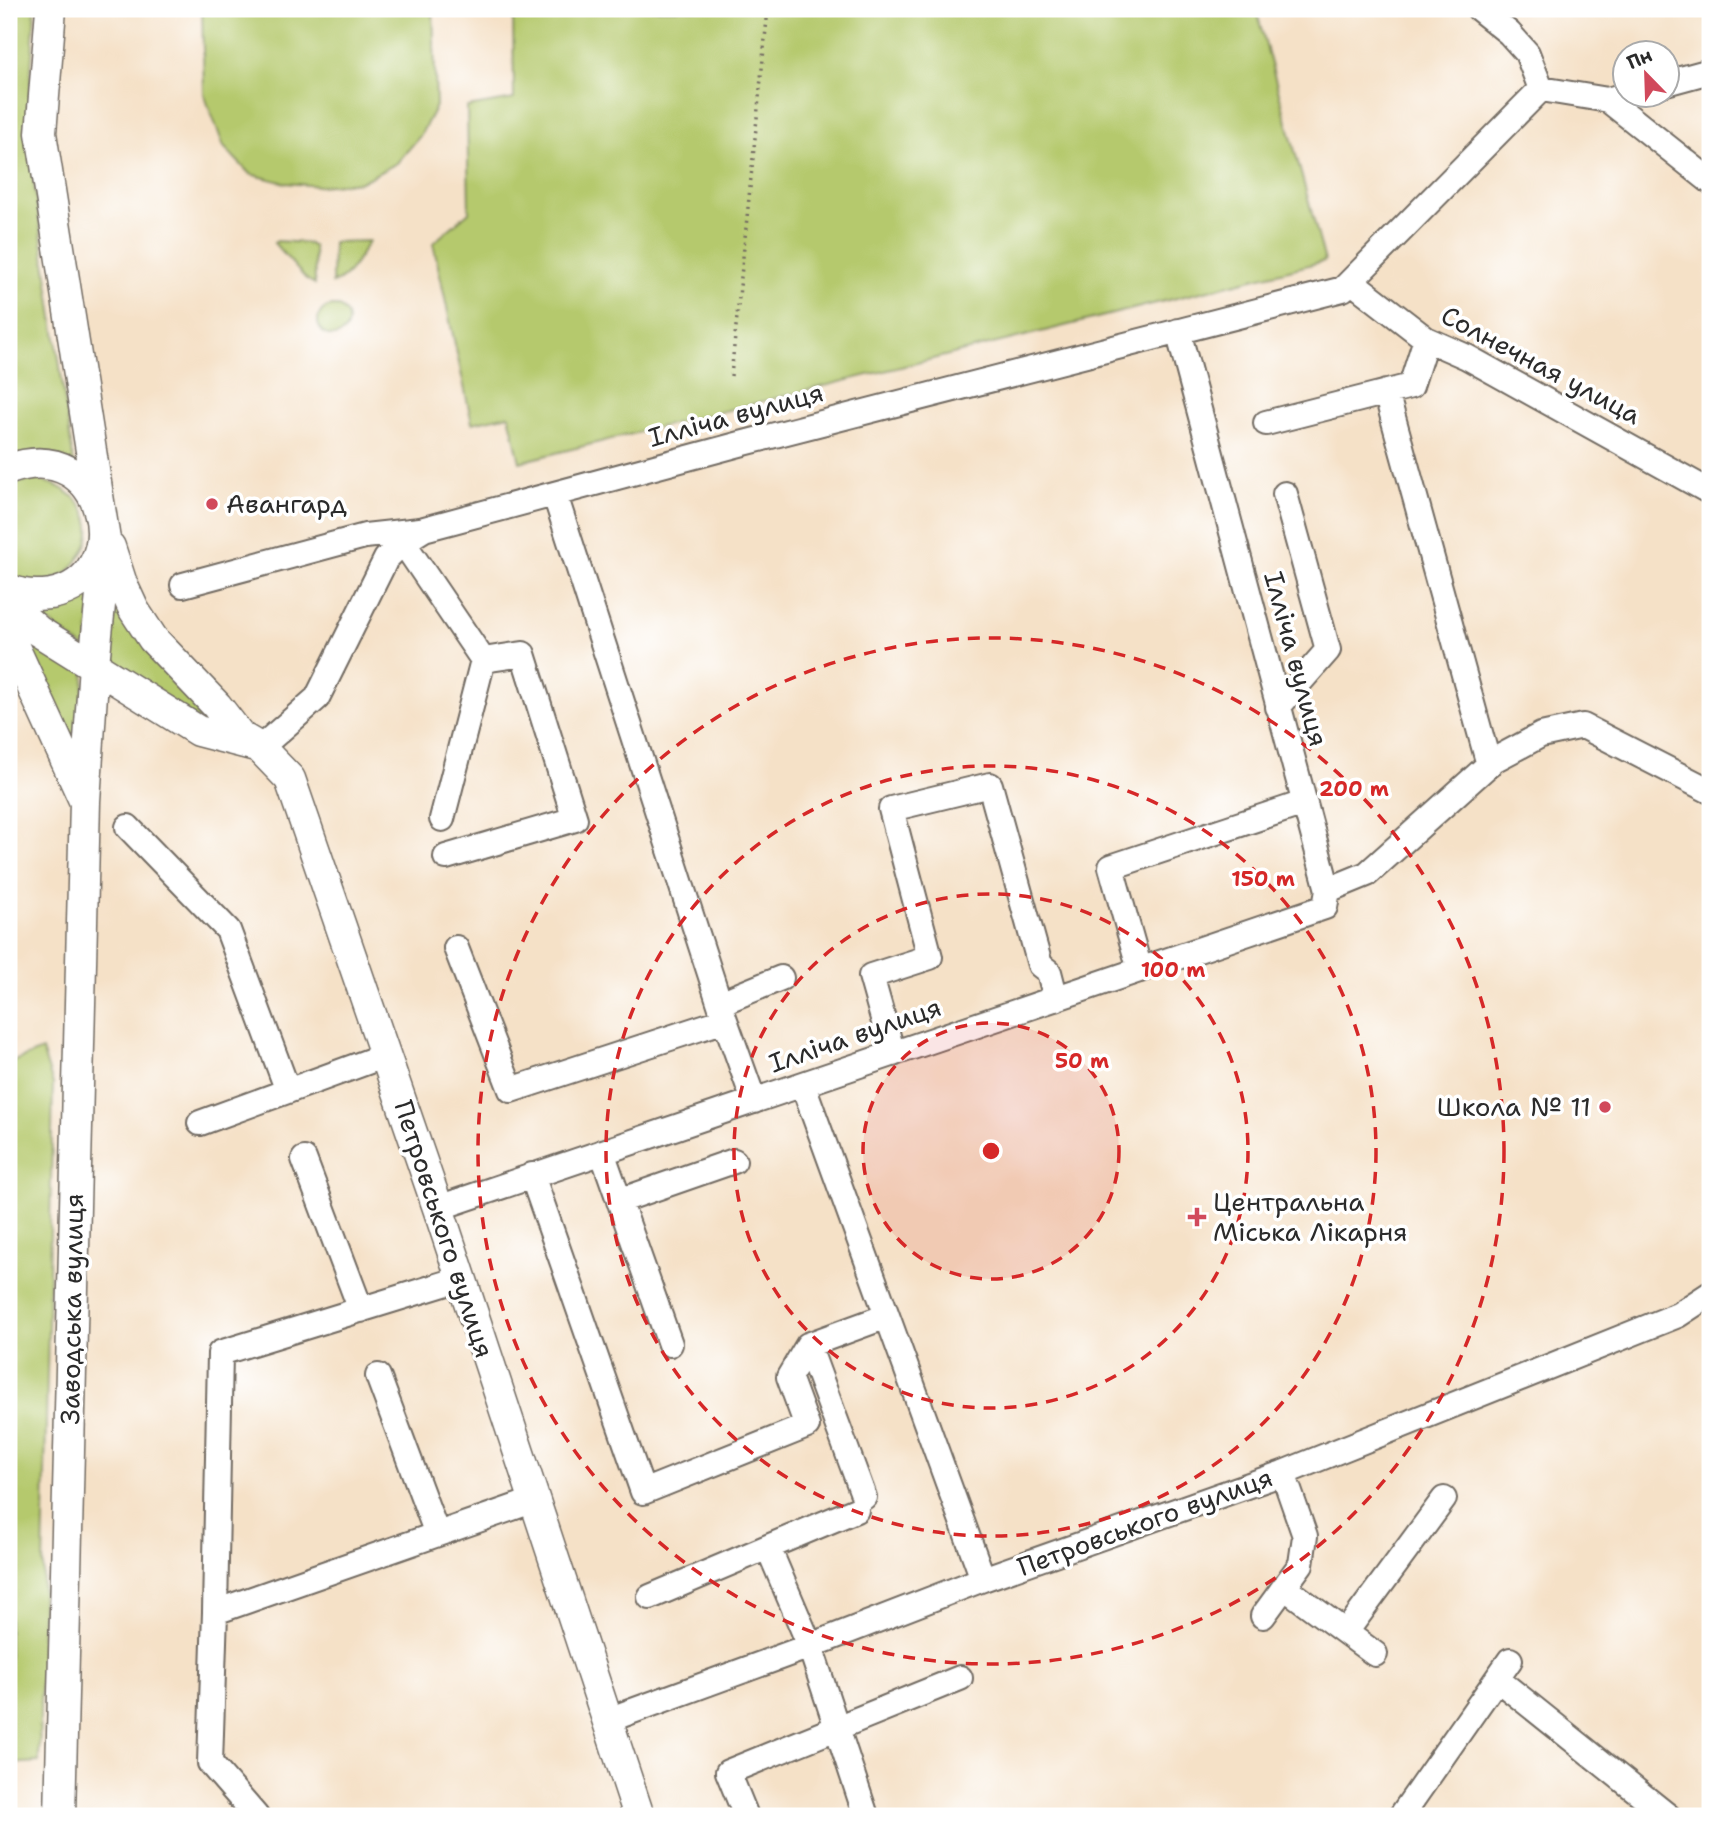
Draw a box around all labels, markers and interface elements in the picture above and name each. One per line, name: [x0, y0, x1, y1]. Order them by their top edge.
north arrow: [1610, 38, 1680, 108]
text: Пн: [1623, 42, 1656, 75]
street label: Солнечная улица: [1435, 297, 1647, 432]
street label: Ілліча вулиця: [645, 374, 827, 455]
place label: Авангард: [226, 486, 348, 521]
marker: Авангард: [204, 496, 220, 512]
street label: Ілліча вулиця: [1256, 568, 1337, 750]
text: 200 m: [1319, 775, 1389, 803]
text: 150 m: [1231, 865, 1295, 893]
text: 100 m: [1141, 956, 1205, 984]
street label: Ілліча вулиця: [764, 989, 946, 1080]
text: 50 m: [1055, 1047, 1109, 1075]
place label: Школа № 11: [1437, 1089, 1591, 1124]
street label: Петровського вулиця: [386, 1096, 503, 1362]
marker: Школа № 11: [1597, 1099, 1613, 1115]
centre of rings: [979, 1139, 1003, 1163]
place label: Центральна Міська Лікарня: [1213, 1184, 1408, 1249]
street label: Заводська вулиця: [52, 1193, 91, 1425]
marker: Центральна Міська Лікарня: [1187, 1207, 1207, 1227]
street label: Петровського вулиця: [1013, 1459, 1277, 1584]

